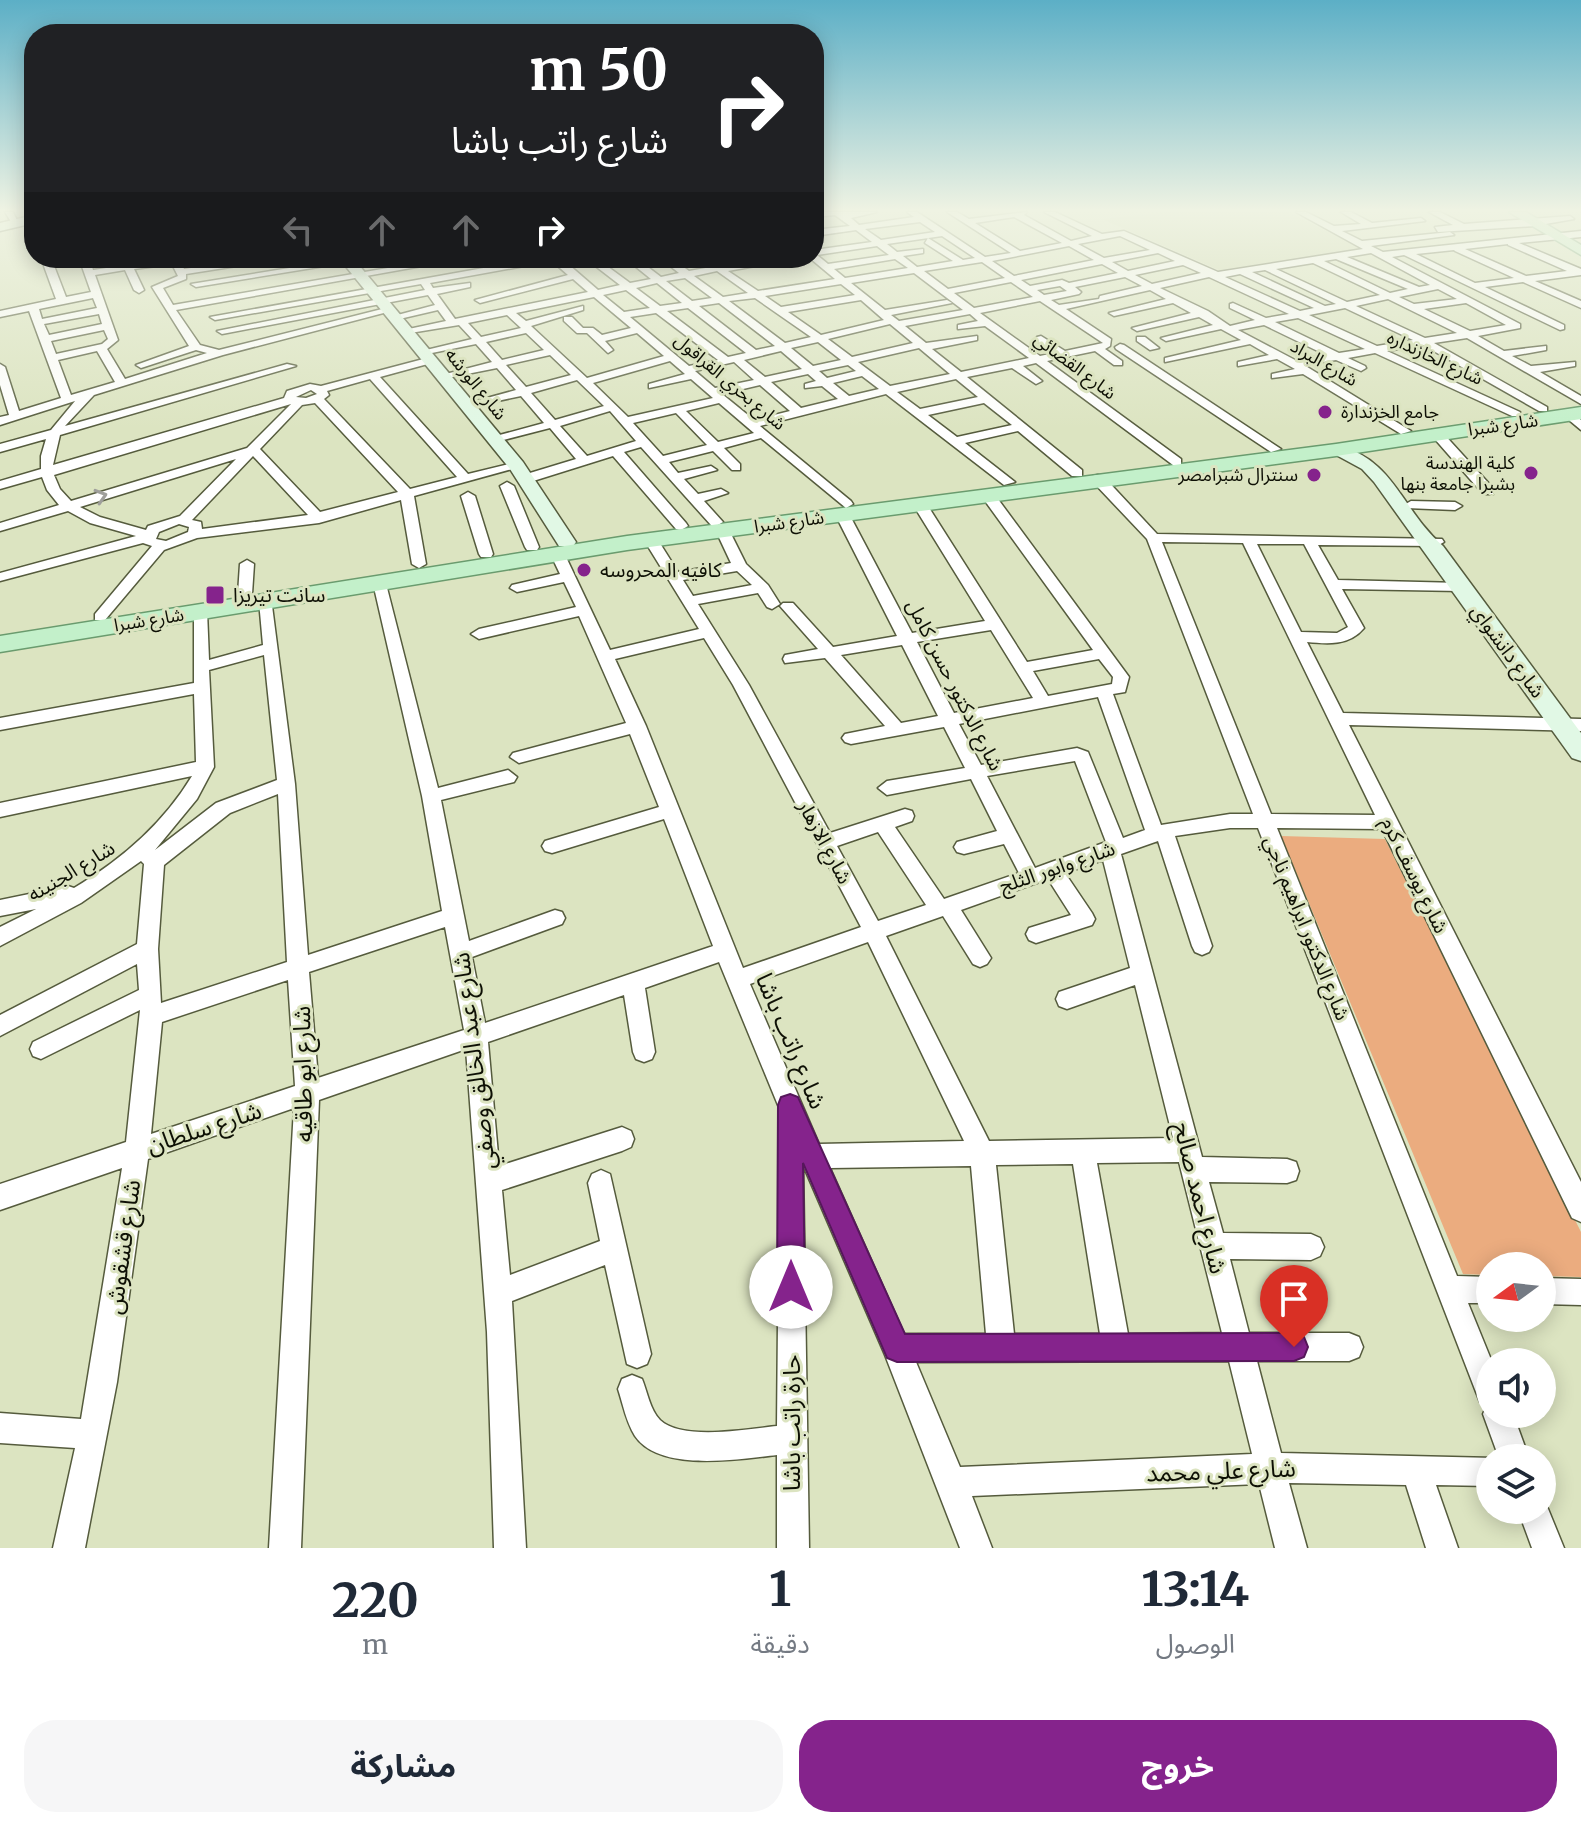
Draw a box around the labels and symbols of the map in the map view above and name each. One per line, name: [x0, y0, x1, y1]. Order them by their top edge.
street label: شارع الخازنداره: [1382, 325, 1487, 392]
street label: شارع القضائي: [1028, 327, 1121, 407]
street label: شارع بحري القراقول: [668, 328, 791, 437]
street label: شارع البراد: [1285, 334, 1362, 394]
street label: شارع الورشه: [438, 343, 512, 426]
place label: جامع الخزندارة: [1341, 400, 1439, 426]
marker: جامع الخزندارة: [1316, 403, 1334, 421]
street label: شارع شبرا: [1466, 408, 1540, 444]
place label: كلية الهندسة بشبرا جامعة بنها: [1400, 451, 1516, 495]
place label: سنترال شبرامصر: [1177, 463, 1298, 486]
marker: كلية الهندسة بشبرا جامعة بنها: [1522, 464, 1540, 482]
marker: سنترال شبرامصر: [1305, 466, 1323, 484]
one-way arrow: [94, 489, 108, 505]
street label: شارع شبرا: [752, 505, 826, 541]
place label: كافيه المحروسه: [600, 557, 722, 582]
marker: كافيه المحروسه: [575, 561, 593, 579]
place label: سانت تيريزا: [233, 582, 325, 607]
marker: سانت تيريزا: [204, 584, 226, 606]
street label: شارع الدكتور حسن كامل: [899, 595, 1009, 776]
street label: شارع دانشواي: [1463, 599, 1551, 705]
street label: شارع شبرا: [112, 603, 186, 639]
street label: شارع الازهار: [790, 795, 858, 889]
street label: شارع يوسف كرم: [1374, 812, 1454, 938]
street label: شارع الدكتور ابراهيم ناجي: [1256, 832, 1356, 1025]
street label: شارع الجنينه: [23, 835, 120, 909]
street label: شارع وابور الثلج: [996, 835, 1119, 901]
street label: شارع عبد الخالق وصفي: [445, 950, 506, 1171]
street label: شارع راتب باشا: [747, 968, 834, 1114]
street label: شارع ابو طاقيه: [286, 1006, 321, 1142]
street label: شارع سلطان: [142, 1094, 266, 1163]
street label: شارع احمد صالح: [1165, 1119, 1234, 1277]
street label: شارع قشقوش: [98, 1178, 149, 1317]
position arrow: [749, 1245, 833, 1329]
north arrow: [1476, 1252, 1556, 1332]
pin: [1260, 1265, 1328, 1347]
street label: حارة راتب باشا: [776, 1355, 807, 1491]
street label: شارع علي محمد: [1146, 1452, 1296, 1492]

